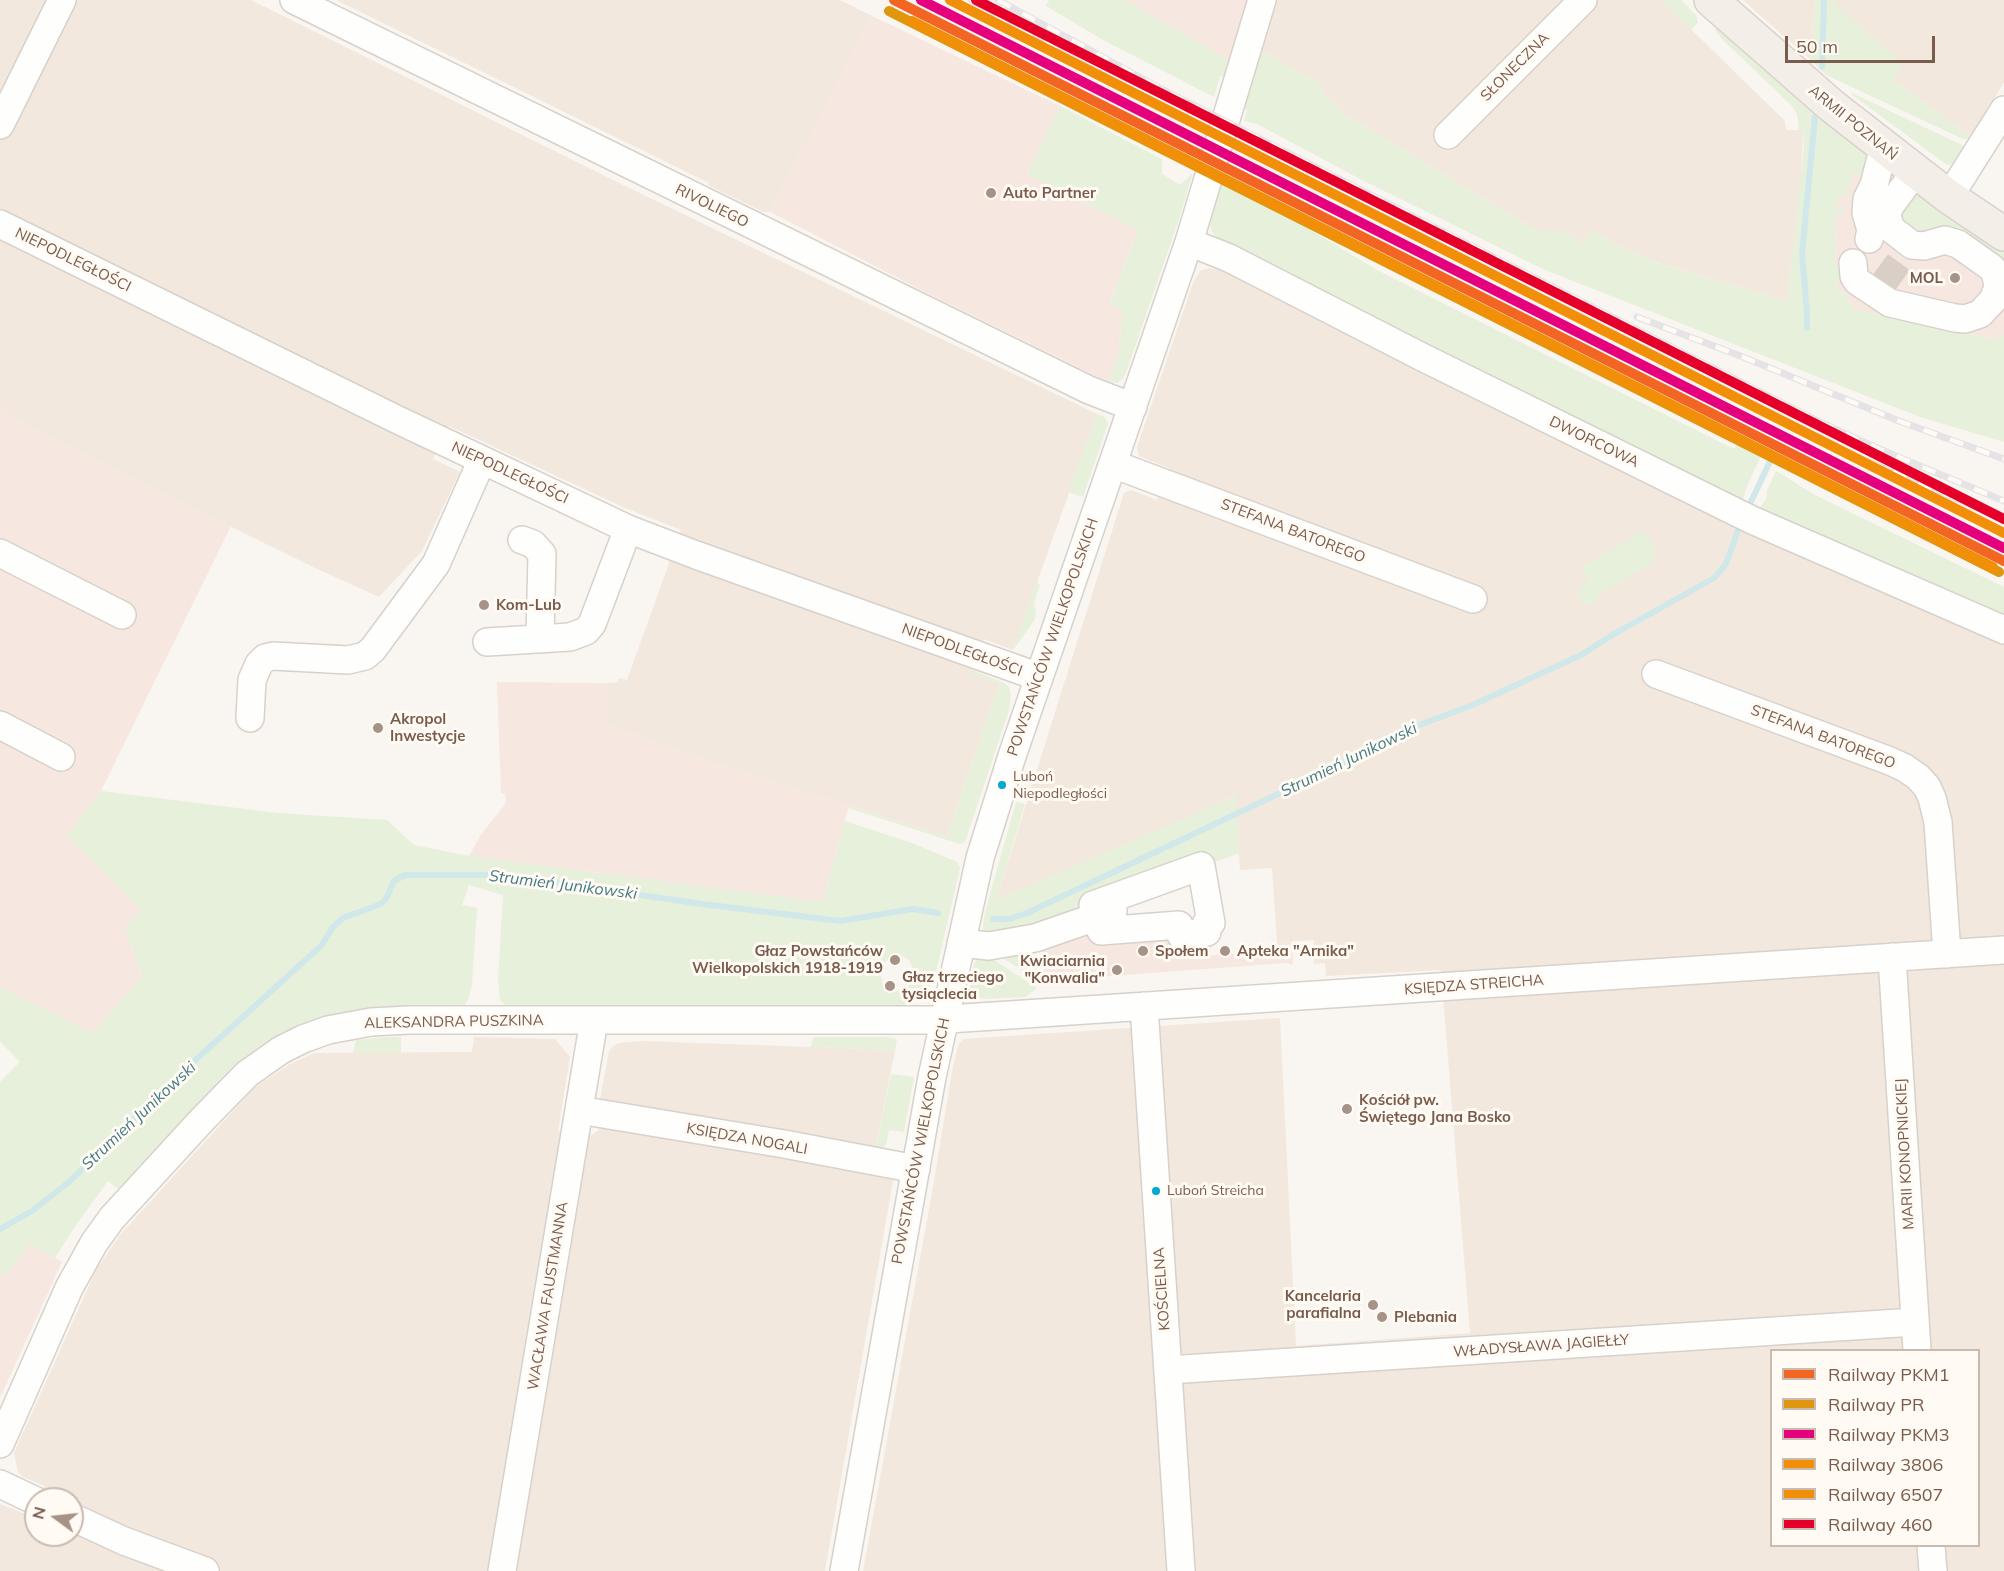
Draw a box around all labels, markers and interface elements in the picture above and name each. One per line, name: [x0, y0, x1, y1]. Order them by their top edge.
scale bar: [1788, 24, 1938, 62]
street label: SŁONECZNA: [1477, 29, 1553, 105]
text: 50 m: [1796, 35, 1838, 58]
street label: ARMII POZNAŃ: [1805, 82, 1901, 164]
street label: RIVOLIEGO: [672, 180, 752, 232]
place label: Auto Partner: [1003, 184, 1096, 202]
marker: Auto Partner: [984, 186, 998, 200]
street label: NIEPODLEGŁOŚCI: [12, 224, 134, 296]
place label: MOL: [1910, 269, 1943, 287]
marker: MOL: [1948, 271, 1962, 285]
street label: DWORCOWA: [1546, 413, 1642, 471]
street label: NIEPODLEGŁOŚCI: [449, 438, 571, 508]
street label: STEFANA BATOREGO: [1218, 495, 1368, 567]
street label: POWSTAŃCÓW WIELKOPOLSKICH: [1004, 516, 1102, 758]
place label: Kom-Lub: [496, 596, 561, 614]
marker: Kom-Lub: [477, 598, 491, 612]
street label: NIEPODLEGŁOŚCI: [899, 620, 1025, 680]
street label: STEFANA BATOREGO: [1748, 701, 1898, 773]
place label: Akropol Inwestycje: [390, 710, 465, 745]
water label: Strumień Junikowski: [1278, 719, 1420, 801]
marker: Akropol Inwestycje: [371, 721, 385, 735]
place label: Luboń Niepodległości: [1013, 769, 1107, 802]
marker: Luboń Niepodległości: [996, 779, 1008, 791]
water label: Strumień Junikowski: [488, 866, 638, 904]
place label: Głaz Powstańców Wielkopolskich 1918-1919: [692, 942, 883, 977]
place label: Społem: [1155, 942, 1208, 960]
place label: Apteka "Arnika": [1237, 942, 1354, 960]
marker: Społem: [1136, 944, 1150, 958]
marker: Apteka "Arnika": [1218, 944, 1232, 958]
place label: Kwiaciarnia "Konwalia": [1020, 952, 1105, 987]
marker: Głaz Powstańców Wielkopolskich 1918-1919: [888, 953, 902, 967]
marker: Kwiaciarnia "Konwalia": [1110, 963, 1124, 977]
place label: Głaz trzeciego tysiąclecia: [902, 968, 1004, 1003]
street label: KSIĘDZA STREICHA: [1404, 971, 1544, 999]
marker: Głaz trzeciego tysiąclecia: [883, 979, 897, 993]
street label: ALEKSANDRA PUSZKINA: [364, 1011, 544, 1033]
street label: POWSTAŃCÓW WIELKOPOLSKICH: [888, 1016, 954, 1266]
water label: Strumień Junikowski: [78, 1058, 200, 1174]
street label: MARII KONOPNICKIEJ: [1892, 1078, 1918, 1230]
place label: Kościół pw. Świętego Jana Bosko: [1359, 1091, 1511, 1126]
marker: Kościół pw. Świętego Jana Bosko: [1340, 1102, 1354, 1116]
street label: KSIĘDZA NOGALI: [685, 1119, 809, 1159]
place label: Luboń Streicha: [1167, 1183, 1264, 1199]
marker: Luboń Streicha: [1150, 1185, 1162, 1197]
street label: WACŁAWA FAUSTMANNA: [524, 1200, 572, 1392]
street label: KOŚCIELNA: [1150, 1247, 1174, 1331]
place label: Kancelaria parafialna: [1285, 1287, 1361, 1322]
marker: Kancelaria parafialna: [1366, 1298, 1380, 1312]
place label: Plebania: [1394, 1308, 1457, 1326]
marker: Plebania: [1375, 1310, 1389, 1324]
street label: WŁADYSŁAWA JAGIEŁŁY: [1452, 1331, 1630, 1361]
legend: [1770, 1349, 1980, 1547]
text: Railway PKM1: [1828, 1363, 1950, 1386]
text: Railway PR: [1828, 1393, 1924, 1416]
text: Railway PKM3: [1828, 1423, 1950, 1446]
text: Railway 3806: [1828, 1453, 1943, 1476]
text: Railway 6507: [1828, 1483, 1943, 1506]
north arrow: [24, 1487, 84, 1547]
text: N: [27, 1504, 50, 1521]
text: Railway 460: [1828, 1513, 1933, 1536]

